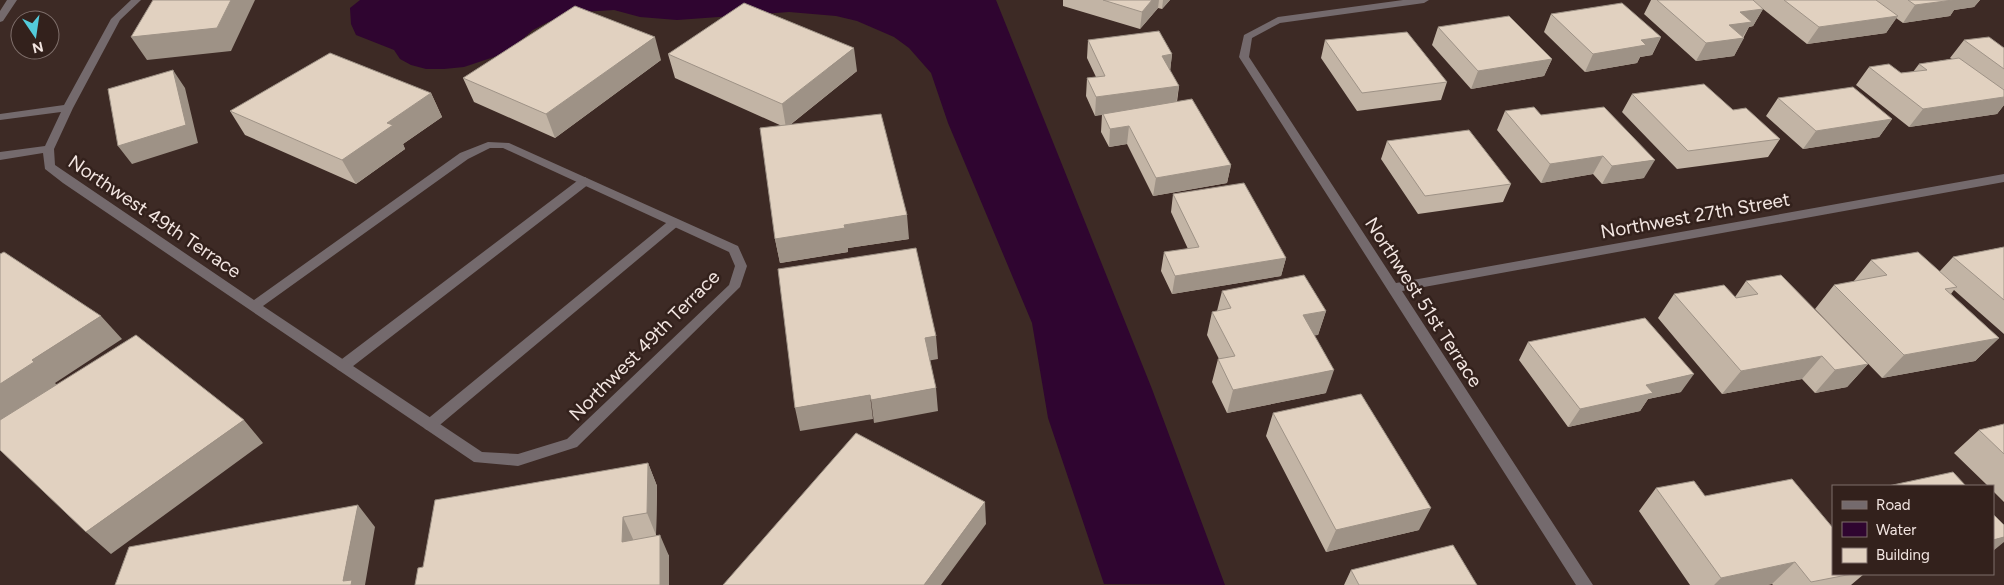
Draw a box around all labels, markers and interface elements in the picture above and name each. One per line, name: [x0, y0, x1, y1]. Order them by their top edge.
north arrow: [10, 10, 60, 60]
text: N: [31, 38, 45, 57]
street label: Northwest 49th Terrace: [64, 150, 245, 283]
street label: Northwest 27th Street: [1599, 187, 1792, 243]
street label: Northwest 51st Terrace: [1360, 213, 1487, 392]
street label: Northwest 49th Terrace: [564, 265, 724, 425]
legend: [1832, 485, 1994, 575]
text: Road: [1876, 496, 1911, 514]
text: Water: [1876, 521, 1916, 539]
text: Building: [1876, 546, 1930, 564]

